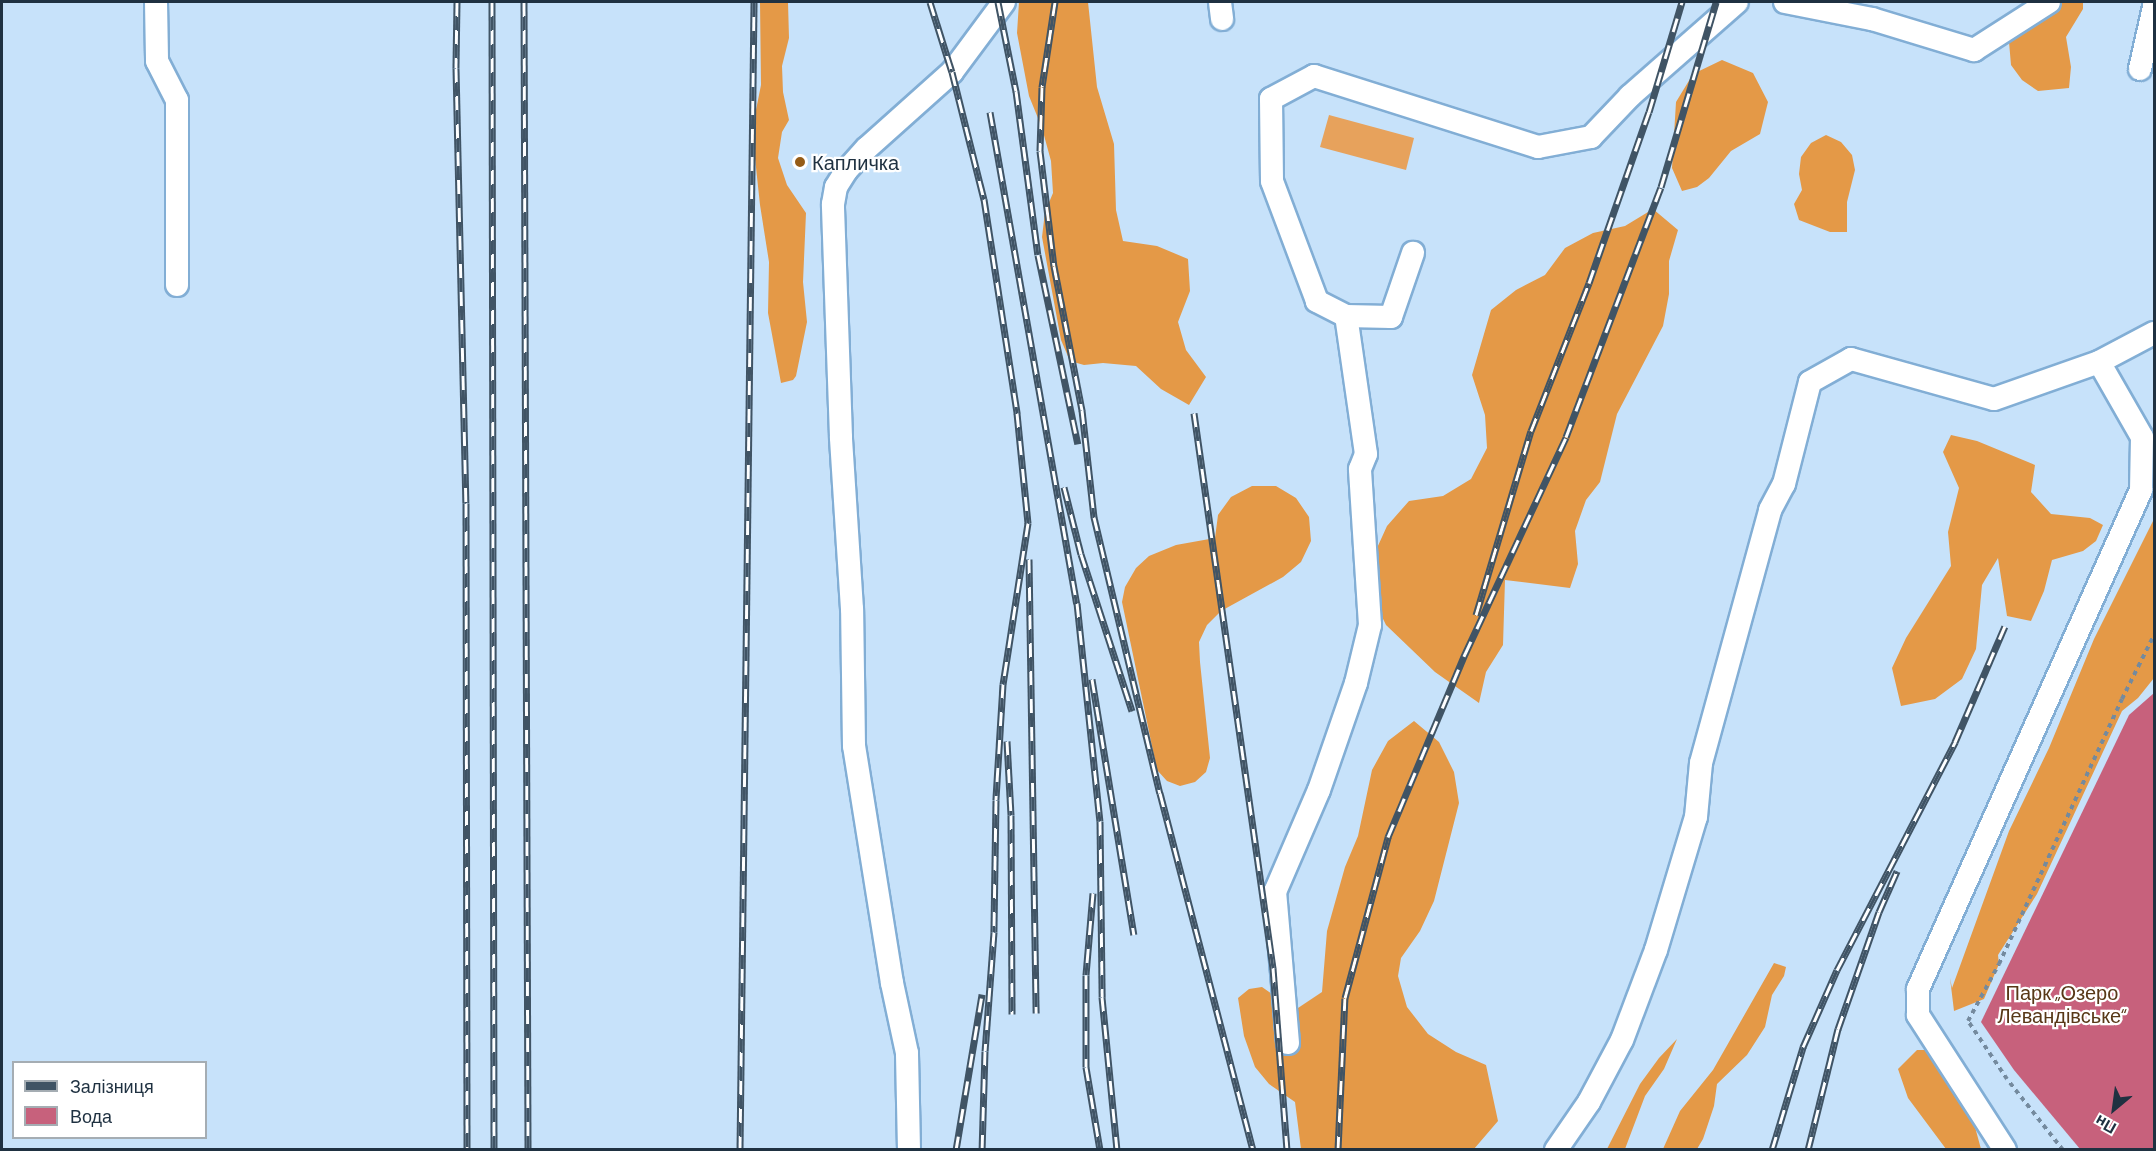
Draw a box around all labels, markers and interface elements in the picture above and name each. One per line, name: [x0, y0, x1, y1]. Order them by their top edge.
place label: Капличка: [812, 150, 899, 174]
marker: Капличка: [793, 155, 807, 169]
park label: Парк „Озеро Левандівське“: [1997, 981, 2127, 1028]
legend: [12, 1061, 207, 1139]
text: Залізниця: [70, 1075, 154, 1097]
north arrow: [2084, 1079, 2144, 1139]
text: Вода: [70, 1105, 112, 1127]
text: Пн: [2091, 1112, 2119, 1139]

